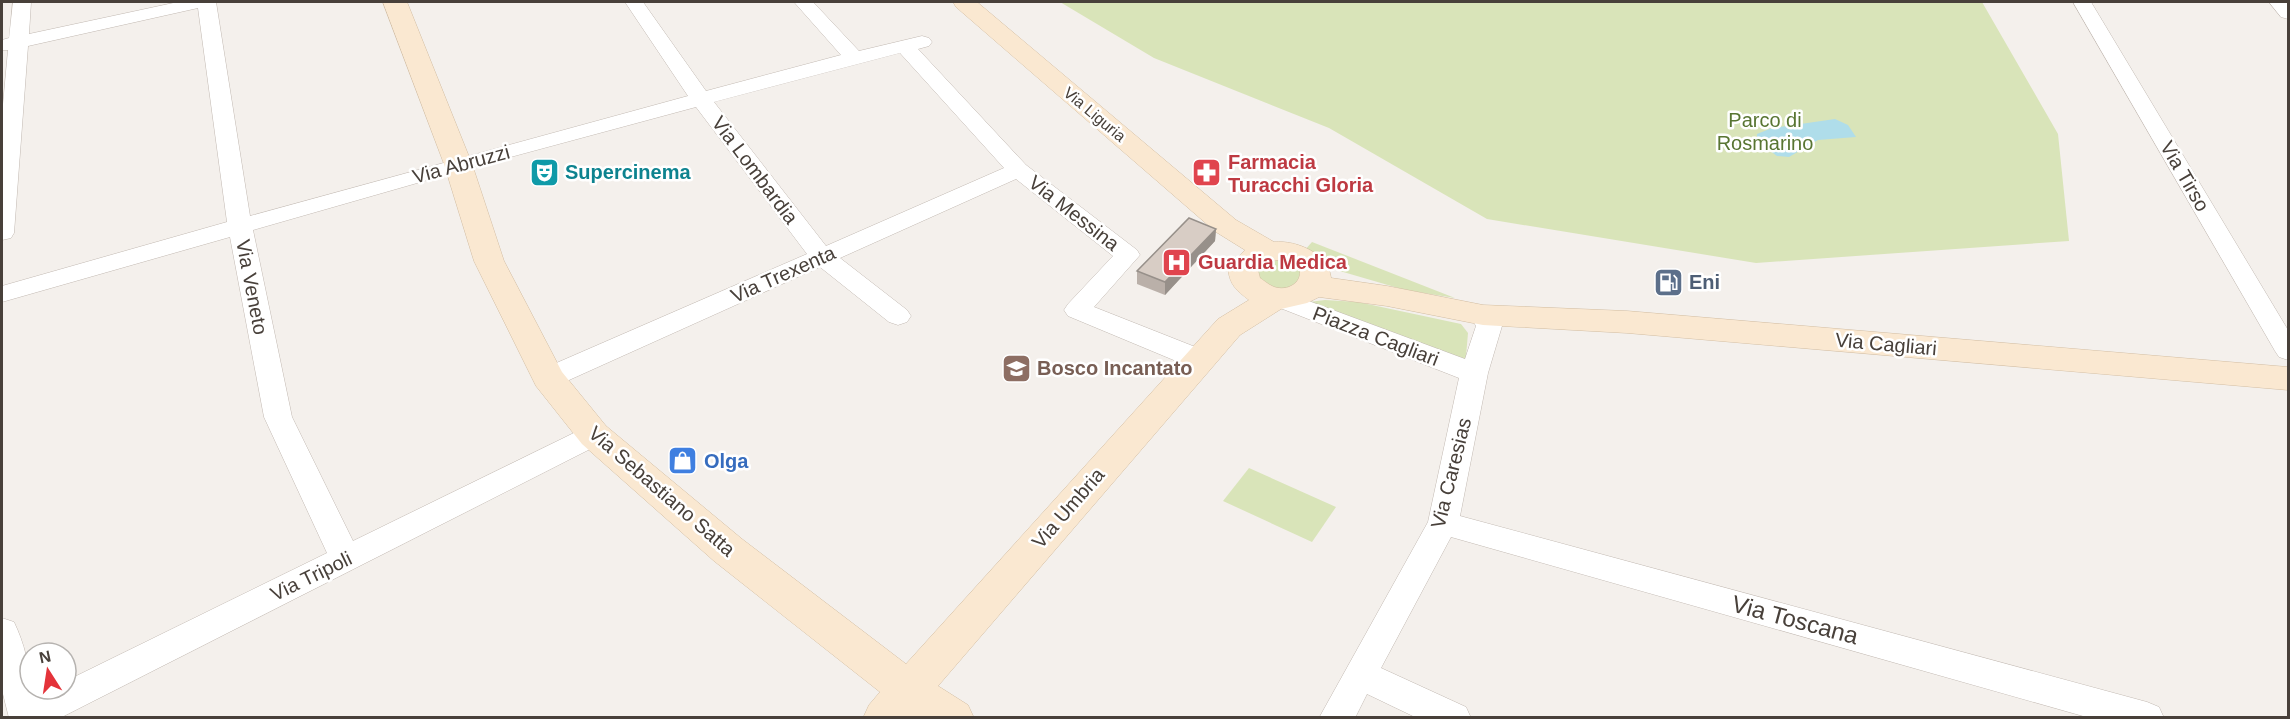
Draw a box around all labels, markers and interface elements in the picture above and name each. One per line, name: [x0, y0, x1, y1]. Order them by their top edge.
street label: Via Liguria: [1060, 84, 1129, 145]
park label: Parco di Rosmarino: [1717, 109, 1813, 154]
street label: Via Lombardia: [708, 112, 803, 229]
street label: Via Tirso: [2156, 137, 2214, 215]
street label: Via Abruzzi: [410, 140, 512, 188]
place label: Farmacia Turacchi Gloria: [1228, 151, 1374, 196]
theatre icon: Supercinema: [528, 156, 560, 188]
pharmacy icon: Farmacia Turacchi Gloria: [1191, 157, 1223, 189]
place label: Supercinema: [565, 161, 691, 183]
street label: Via Messina: [1024, 171, 1124, 256]
street label: Via Veneto: [232, 238, 272, 336]
street label: Via Trexenta: [727, 241, 839, 307]
hospital icon: Guardia Medica: [1161, 246, 1193, 278]
place label: Guardia Medica: [1198, 251, 1348, 273]
fuel station icon: Eni: [1652, 266, 1684, 298]
place label: Eni: [1689, 271, 1720, 293]
street label: Piazza Cagliari: [1310, 302, 1442, 370]
street label: Via Cagliari: [1834, 329, 1938, 359]
school or university icon: Bosco Incantato: [1000, 352, 1032, 384]
place label: Bosco Incantato: [1037, 357, 1193, 379]
street label: Via Caresias: [1427, 416, 1475, 530]
street label: Via Sebastiano Satta: [584, 422, 740, 561]
shop icon: Olga: [667, 445, 699, 477]
place label: Olga: [704, 450, 749, 472]
street label: Via Umbria: [1027, 463, 1109, 552]
street label: Via Tripoli: [267, 547, 355, 605]
street label: Via Toscana: [1729, 590, 1862, 650]
north arrow: [18, 641, 78, 701]
text: N: [38, 647, 52, 666]

